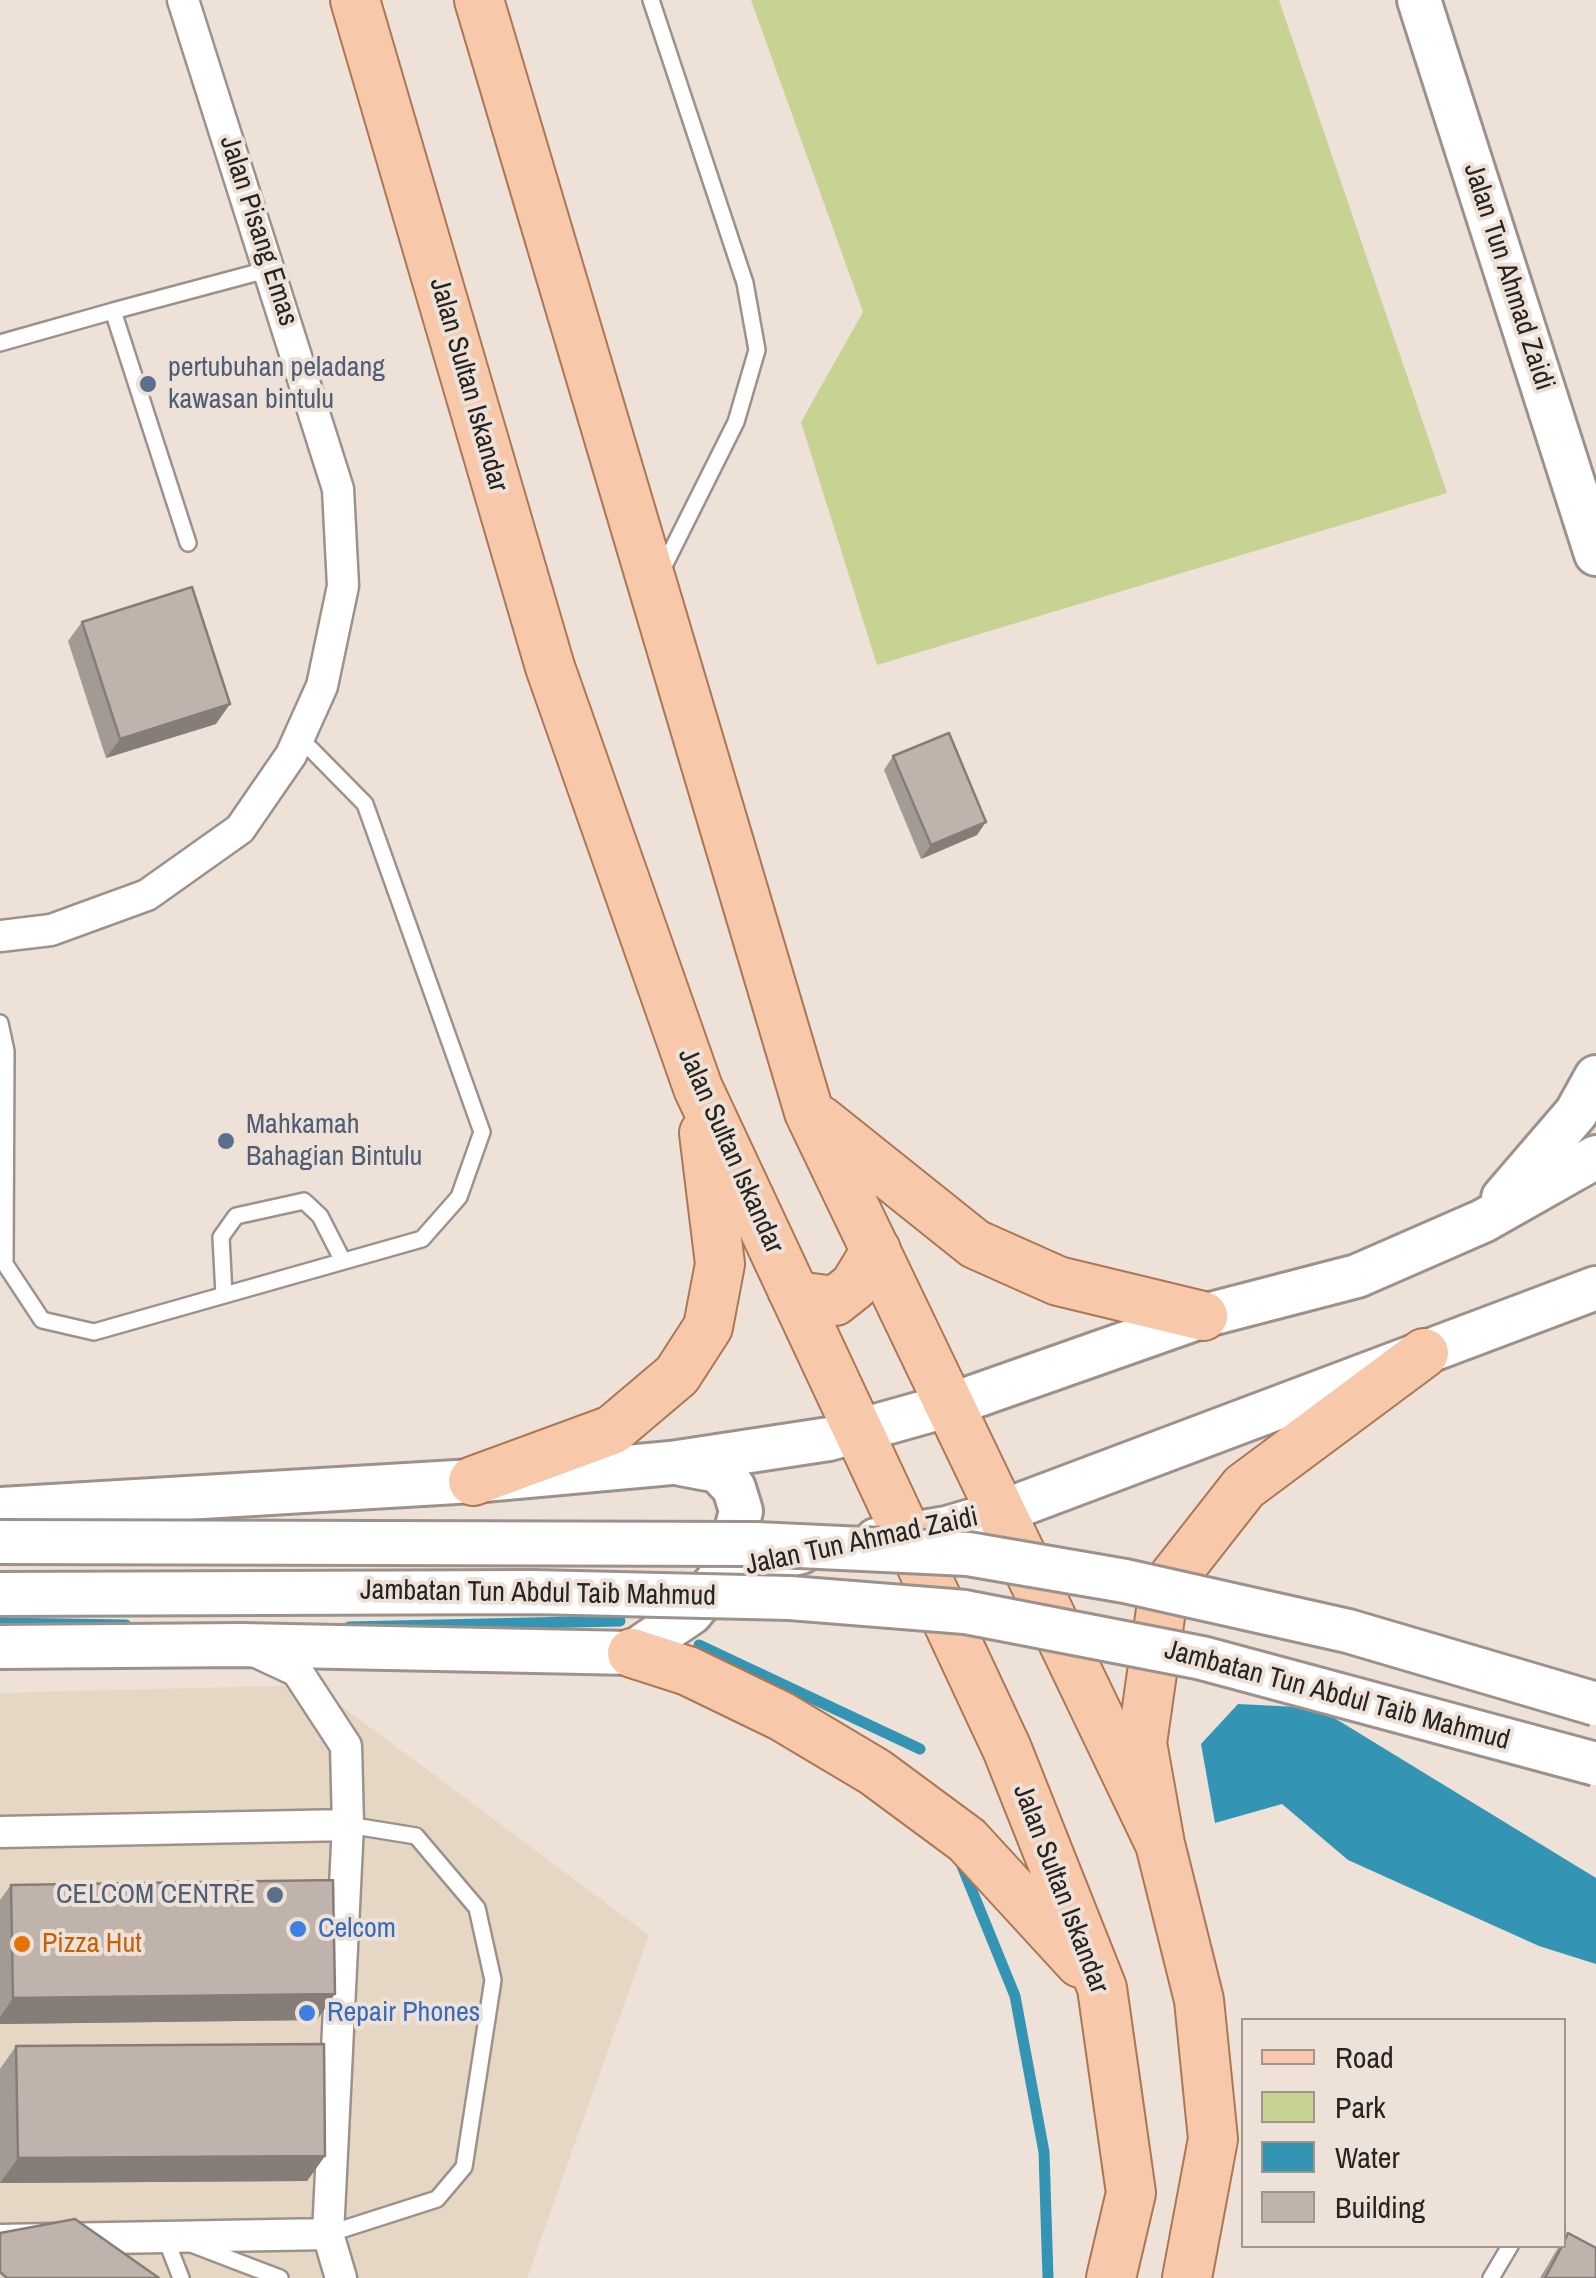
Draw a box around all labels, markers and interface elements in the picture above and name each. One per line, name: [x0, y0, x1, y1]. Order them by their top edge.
street label: Jalan Pisang Emas: [211, 132, 305, 330]
street label: Jalan Tun Ahmad Zaidi: [1455, 159, 1561, 395]
street label: Jalan Sultan Iskandar: [421, 274, 515, 496]
place label: pertubuhan peladang kawasan bintulu: [168, 351, 385, 417]
marker: pertubuhan peladang kawasan bintulu: [137, 373, 159, 395]
street label: Jalan Sultan Iskandar: [670, 1043, 790, 1259]
place label: Mahkamah Bahagian Bintulu: [246, 1108, 422, 1174]
marker: Mahkamah Bahagian Bintulu: [215, 1130, 237, 1152]
street label: Jalan Tun Ahmad Zaidi: [743, 1501, 981, 1583]
street label: Jambatan Tun Abdul Taib Mahmud: [360, 1574, 716, 1614]
street label: Jambatan Tun Abdul Taib Mahmud: [1161, 1634, 1513, 1758]
street label: Jalan Sultan Iskandar: [1005, 1780, 1115, 1998]
place label: CELCOM CENTRE: [56, 1878, 255, 1912]
marker: CELCOM CENTRE: [264, 1884, 286, 1906]
place label: Celcom: [318, 1912, 396, 1946]
marker: Celcom: [287, 1918, 309, 1940]
place label: Pizza Hut: [42, 1927, 142, 1961]
marker: Pizza Hut: [11, 1933, 33, 1955]
place label: Repair Phones: [327, 1996, 480, 2030]
marker: Repair Phones: [296, 2002, 318, 2024]
legend: [1241, 2018, 1566, 2248]
text: Road: [1335, 2037, 1394, 2077]
text: Park: [1335, 2087, 1386, 2127]
text: Water: [1335, 2137, 1400, 2177]
text: Building: [1335, 2187, 1425, 2227]

